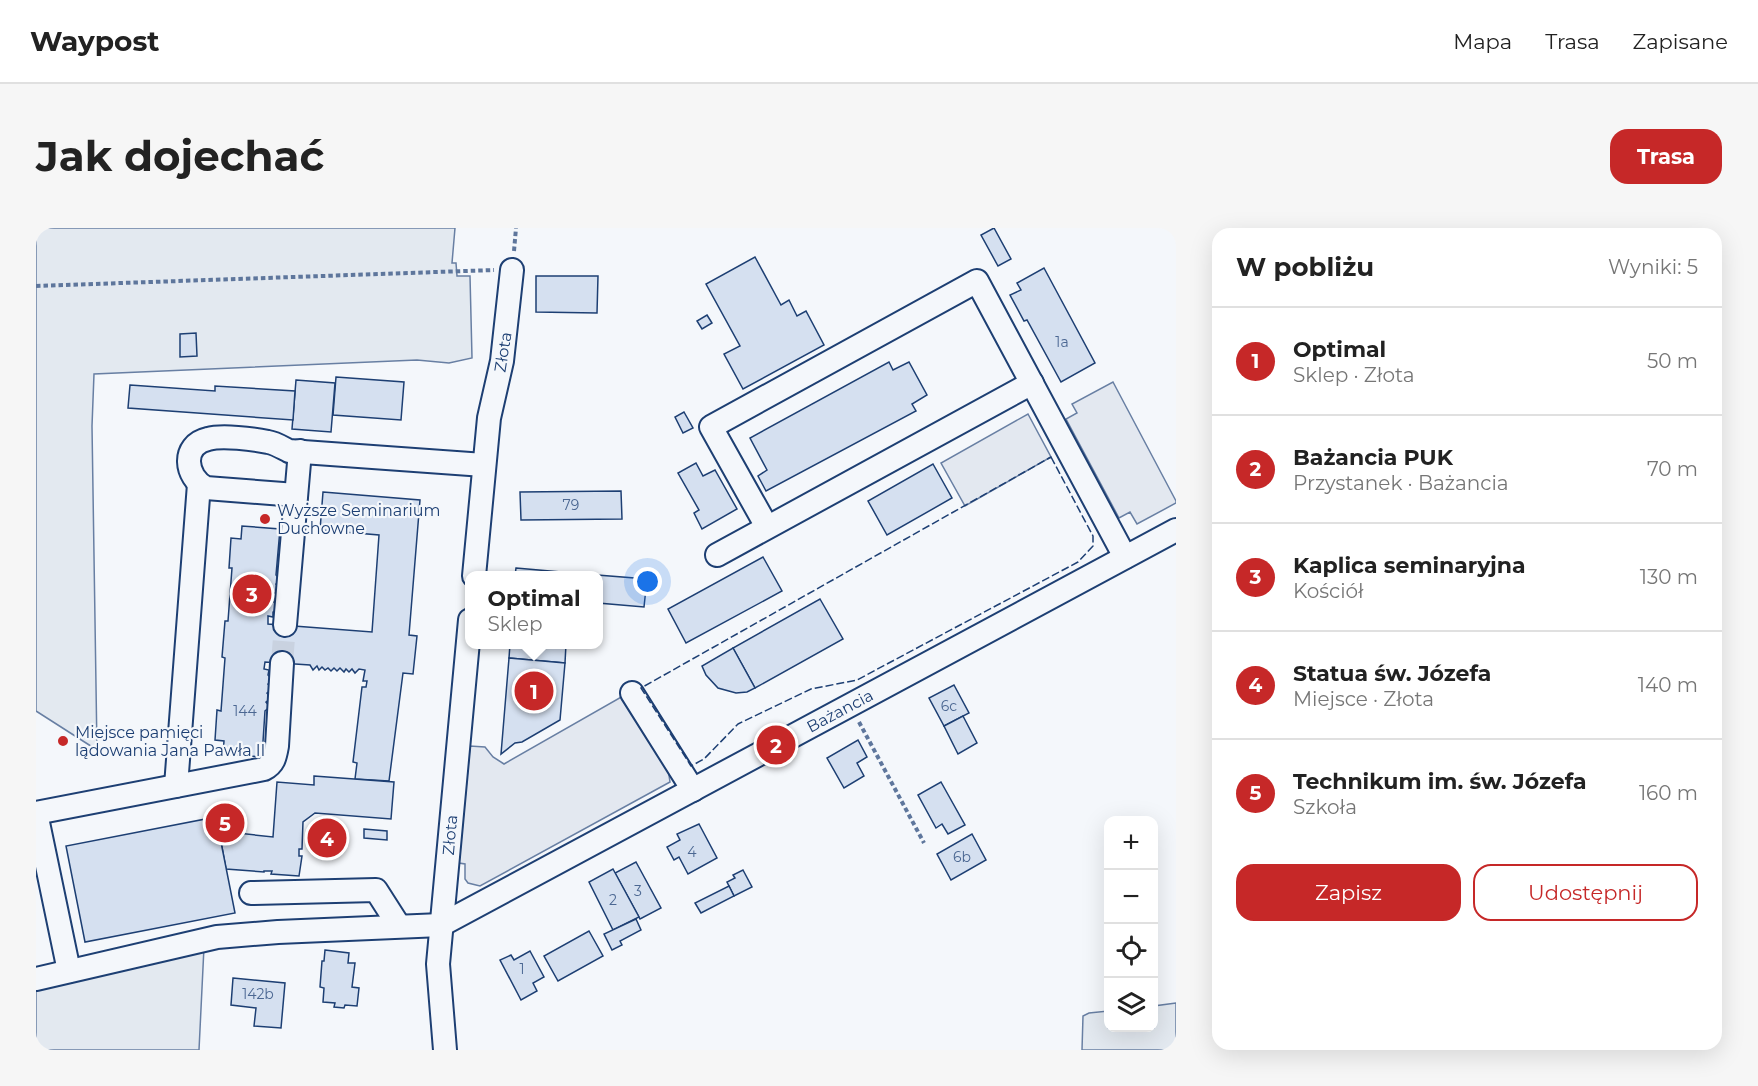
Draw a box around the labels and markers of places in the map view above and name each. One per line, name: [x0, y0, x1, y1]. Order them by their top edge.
place label: Wyższe Seminarium Duchowne: [277, 501, 441, 538]
marker: Wyższe Seminarium Duchowne: [258, 512, 272, 526]
pin: 3: [232, 572, 272, 616]
pin: 1: [514, 668, 554, 714]
pin: 2: [756, 722, 796, 768]
place label: Miejsce pamięci lądowania Jana Pawła II: [75, 723, 265, 760]
marker: Miejsce pamięci lądowania Jana Pawła II: [56, 734, 70, 748]
pin: 5: [206, 800, 244, 846]
pin: 4: [308, 816, 346, 860]

